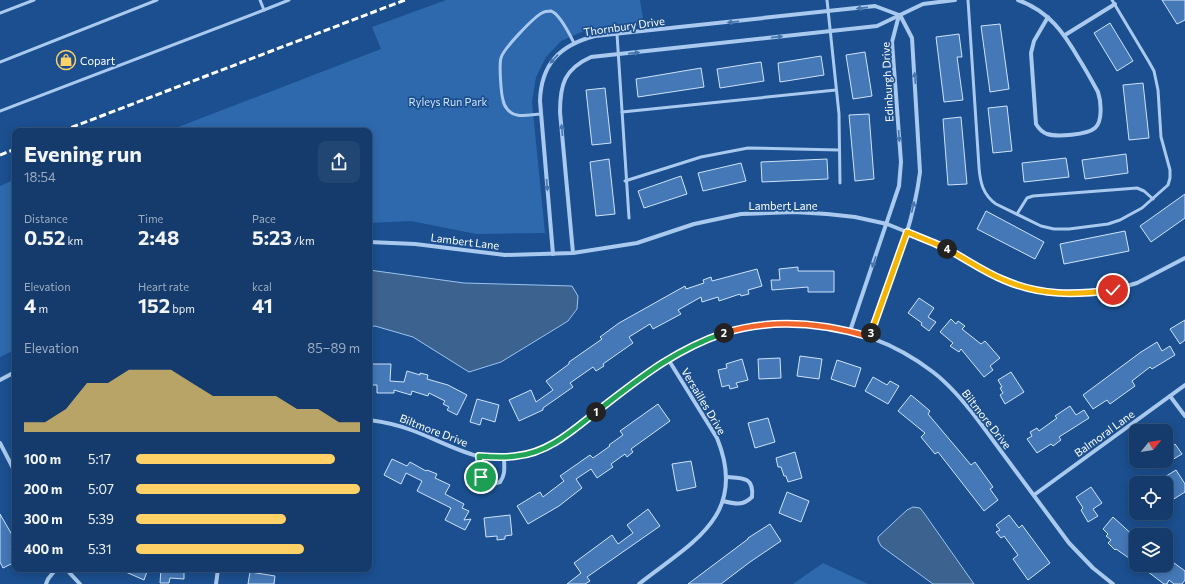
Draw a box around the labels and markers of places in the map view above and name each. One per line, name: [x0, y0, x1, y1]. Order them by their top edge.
shop icon: Copart: [55, 49, 77, 71]
place label: Copart: [80, 54, 116, 67]
pin: 4: [937, 239, 957, 259]
pin: [1096, 273, 1130, 307]
pin: 2: [714, 323, 734, 343]
pin: 3: [861, 323, 881, 343]
pin: 1: [586, 402, 606, 422]
pin: [464, 460, 498, 494]

